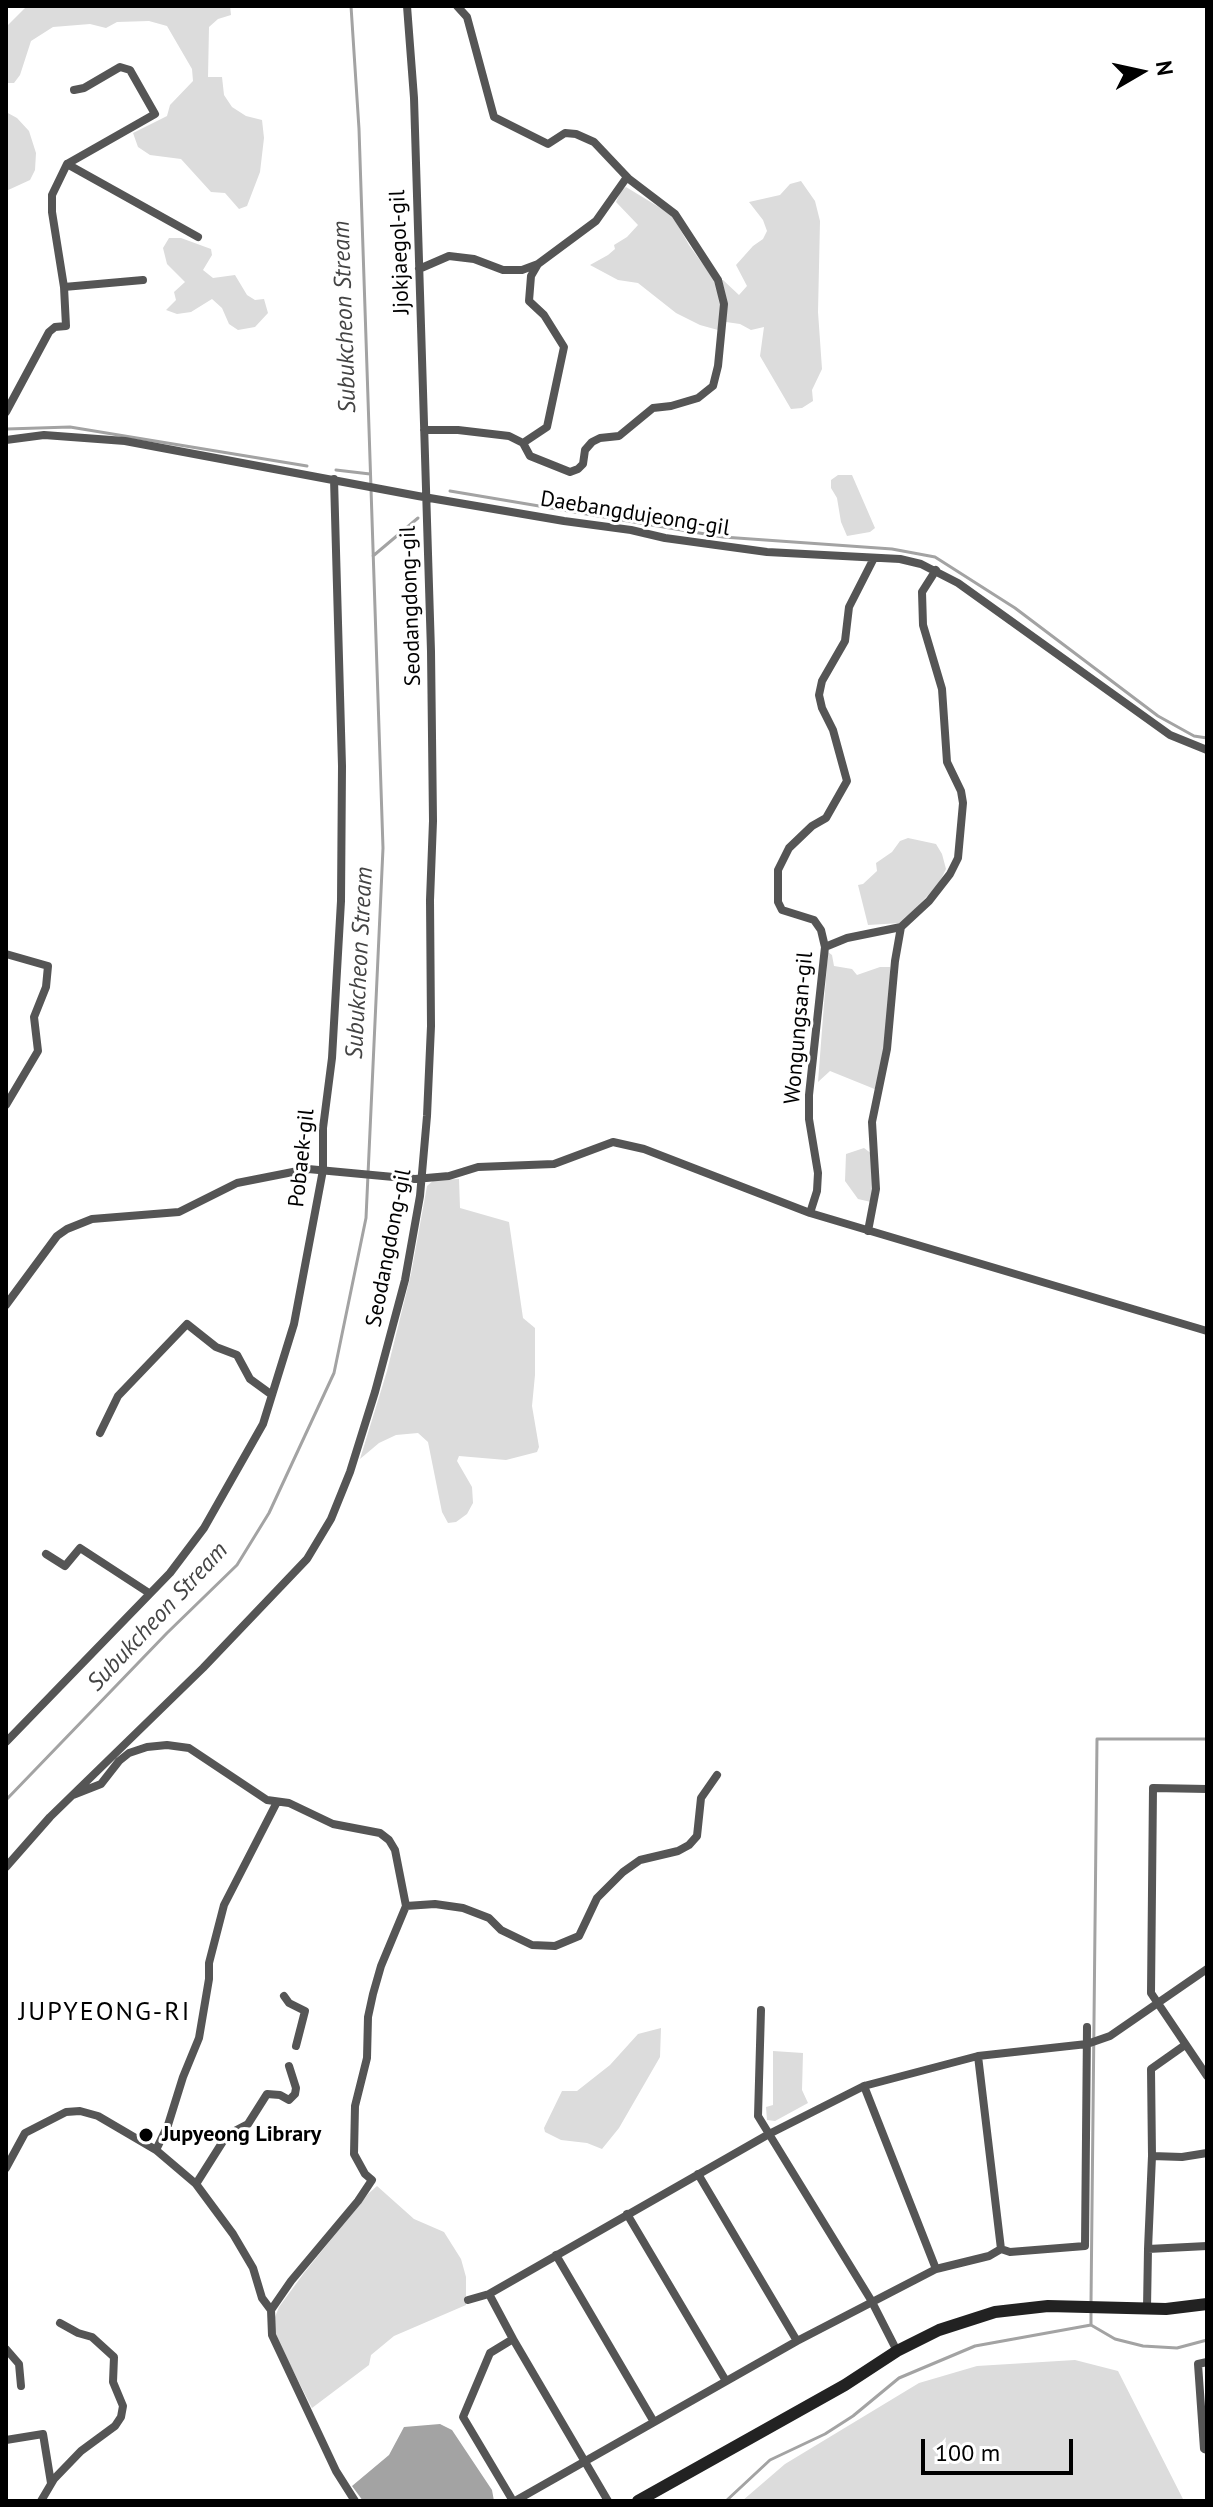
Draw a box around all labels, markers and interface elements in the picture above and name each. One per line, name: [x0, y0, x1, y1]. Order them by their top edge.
north arrow: [1101, 32, 1181, 112]
text: N: [1150, 59, 1180, 78]
street label: Jjokjaegol-gil: [385, 189, 415, 315]
water label: Subukcheon Stream: [327, 220, 363, 414]
street label: Daebangdujeong-gil: [538, 486, 732, 542]
street label: Seodangdong-gil: [395, 525, 427, 687]
water label: Subukcheon Stream: [341, 866, 379, 1060]
street label: Wongungsan-gil: [779, 951, 819, 1105]
street label: Pobaek-gil: [284, 1107, 320, 1209]
street label: Seodangdong-gil: [361, 1167, 417, 1329]
water label: Subukcheon Stream: [82, 1537, 234, 1697]
district label: JUPYEONG-RI: [19, 1997, 191, 2029]
place label: Jupyeong Library: [162, 2122, 321, 2148]
marker: Jupyeong Library: [137, 2126, 155, 2144]
scale bar: [925, 2423, 1077, 2473]
text: 100 m: [935, 2437, 1000, 2468]

